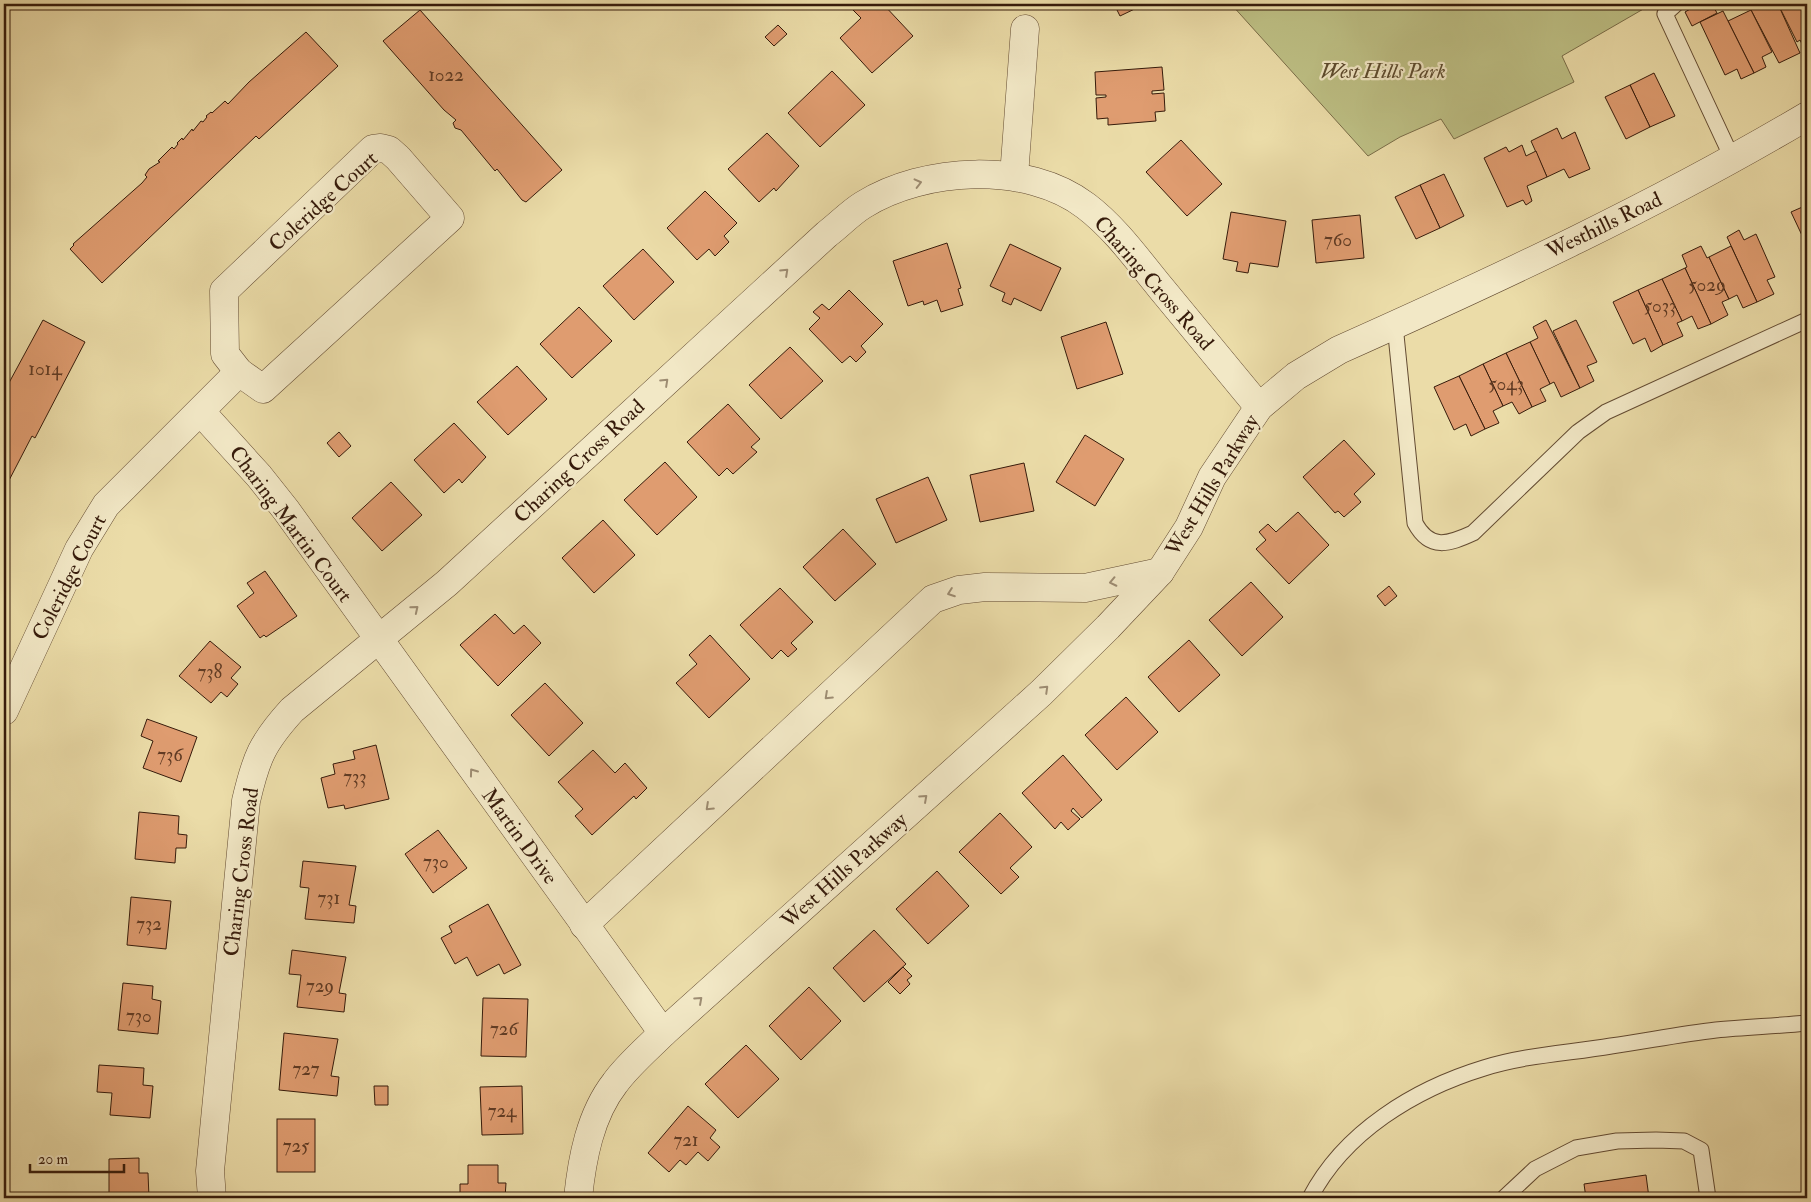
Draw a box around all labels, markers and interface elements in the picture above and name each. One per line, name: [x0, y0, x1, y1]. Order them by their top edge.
park label: West Hills Park: [1320, 58, 1446, 85]
house number: 1022: [428, 63, 464, 87]
street label: Coleridge Court: [263, 145, 384, 257]
one-way arrow: [914, 178, 923, 189]
street label: Westhills Road: [1541, 186, 1667, 265]
street label: Charing Cross Road: [1088, 210, 1220, 357]
house number: 760: [1324, 228, 1352, 252]
one-way arrow: [780, 269, 789, 278]
house number: 5029: [1688, 273, 1726, 297]
house number: 5033: [1644, 294, 1676, 318]
house number: 1014: [28, 357, 62, 381]
house number: 5043: [1488, 372, 1524, 396]
one-way arrow: [660, 379, 669, 388]
street label: Charing Cross Road: [508, 393, 651, 529]
street label: West Hills Parkway: [1159, 409, 1266, 562]
street label: Charing Martin Court: [223, 441, 358, 608]
street label: Coleridge Court: [26, 510, 113, 645]
one-way arrow: [1108, 577, 1117, 587]
one-way arrow: [948, 587, 956, 597]
one-way arrow: [409, 606, 418, 614]
house number: 738: [198, 660, 223, 684]
one-way arrow: [1039, 686, 1048, 695]
one-way arrow: [824, 690, 833, 699]
house number: 736: [157, 743, 184, 767]
house number: 733: [343, 765, 367, 789]
one-way arrow: [470, 768, 479, 778]
street label: Martin Drive: [476, 783, 564, 890]
street label: Charing Cross Road: [218, 786, 265, 958]
one-way arrow: [918, 795, 927, 804]
one-way arrow: [706, 801, 715, 810]
street label: West Hills Parkway: [775, 806, 914, 935]
house number: 730: [423, 850, 449, 874]
house number: 731: [318, 886, 340, 910]
house number: 732: [136, 912, 162, 936]
house number: 729: [306, 974, 334, 998]
one-way arrow: [694, 997, 703, 1006]
house number: 730: [126, 1004, 152, 1028]
house number: 726: [490, 1017, 519, 1041]
house number: 727: [292, 1057, 320, 1081]
house number: 724: [488, 1099, 517, 1123]
house number: 721: [673, 1128, 699, 1152]
house number: 725: [283, 1134, 310, 1158]
scale bar: [30, 1142, 124, 1174]
text: 20 m: [38, 1150, 68, 1169]

